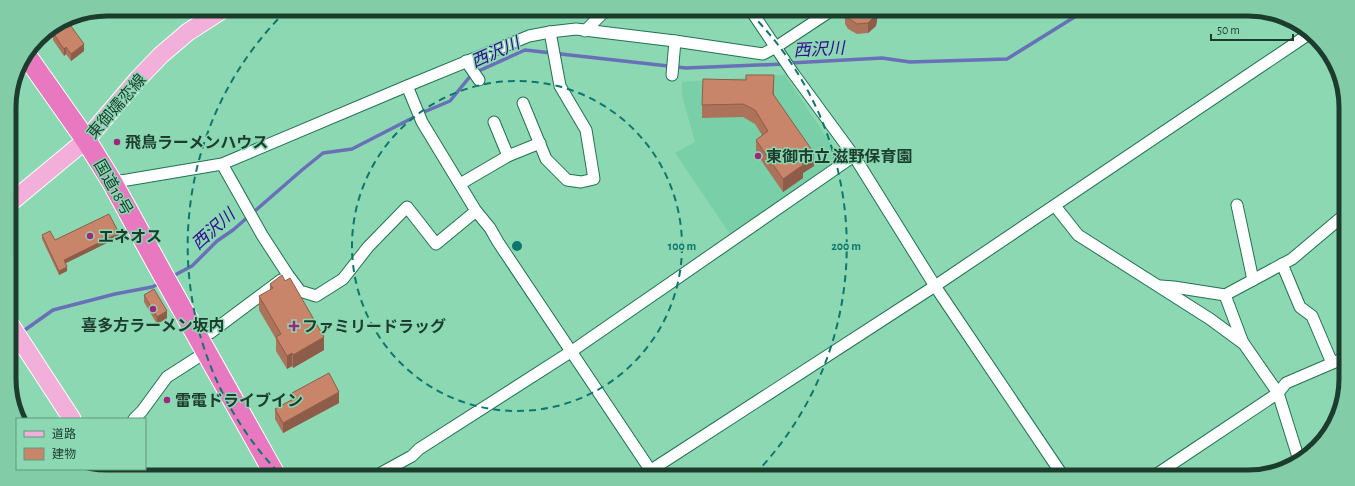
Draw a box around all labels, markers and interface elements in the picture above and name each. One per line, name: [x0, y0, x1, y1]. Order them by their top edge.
scale bar: [1211, 16, 1293, 42]
text: 50 m: [1217, 24, 1240, 36]
water label: 西沢川: [468, 33, 524, 71]
water label: 西沢川: [793, 39, 847, 59]
street label: 東御嬬恋線: [84, 71, 149, 142]
place label: 飛鳥ラーメンハウス: [125, 133, 268, 151]
marker: 飛鳥ラーメンハウス: [112, 137, 122, 147]
place label: 東御市立 滋野保育園: [766, 148, 912, 165]
marker: 東御市立 滋野保育園: [753, 151, 763, 161]
street label: 国道18号: [91, 157, 136, 218]
water label: 西沢川: [188, 204, 239, 253]
place label: エネオス: [98, 229, 162, 245]
marker: エネオス: [85, 231, 95, 241]
centre of rings: [510, 239, 524, 253]
text: 100 m: [668, 240, 696, 252]
text: 200 m: [831, 240, 861, 252]
marker: 喜多方ラーメン坂内: [148, 304, 158, 314]
place label: 喜多方ラーメン坂内: [81, 317, 225, 334]
place label: ファミリードラッグ: [302, 317, 446, 335]
marker: ファミリードラッグ: [289, 321, 299, 331]
place label: 雷電ドライブイン: [175, 392, 303, 409]
marker: 雷電ドライブイン: [162, 395, 172, 405]
legend: [16, 418, 146, 470]
text: 道路: [52, 427, 76, 440]
text: 建物: [52, 447, 76, 460]

